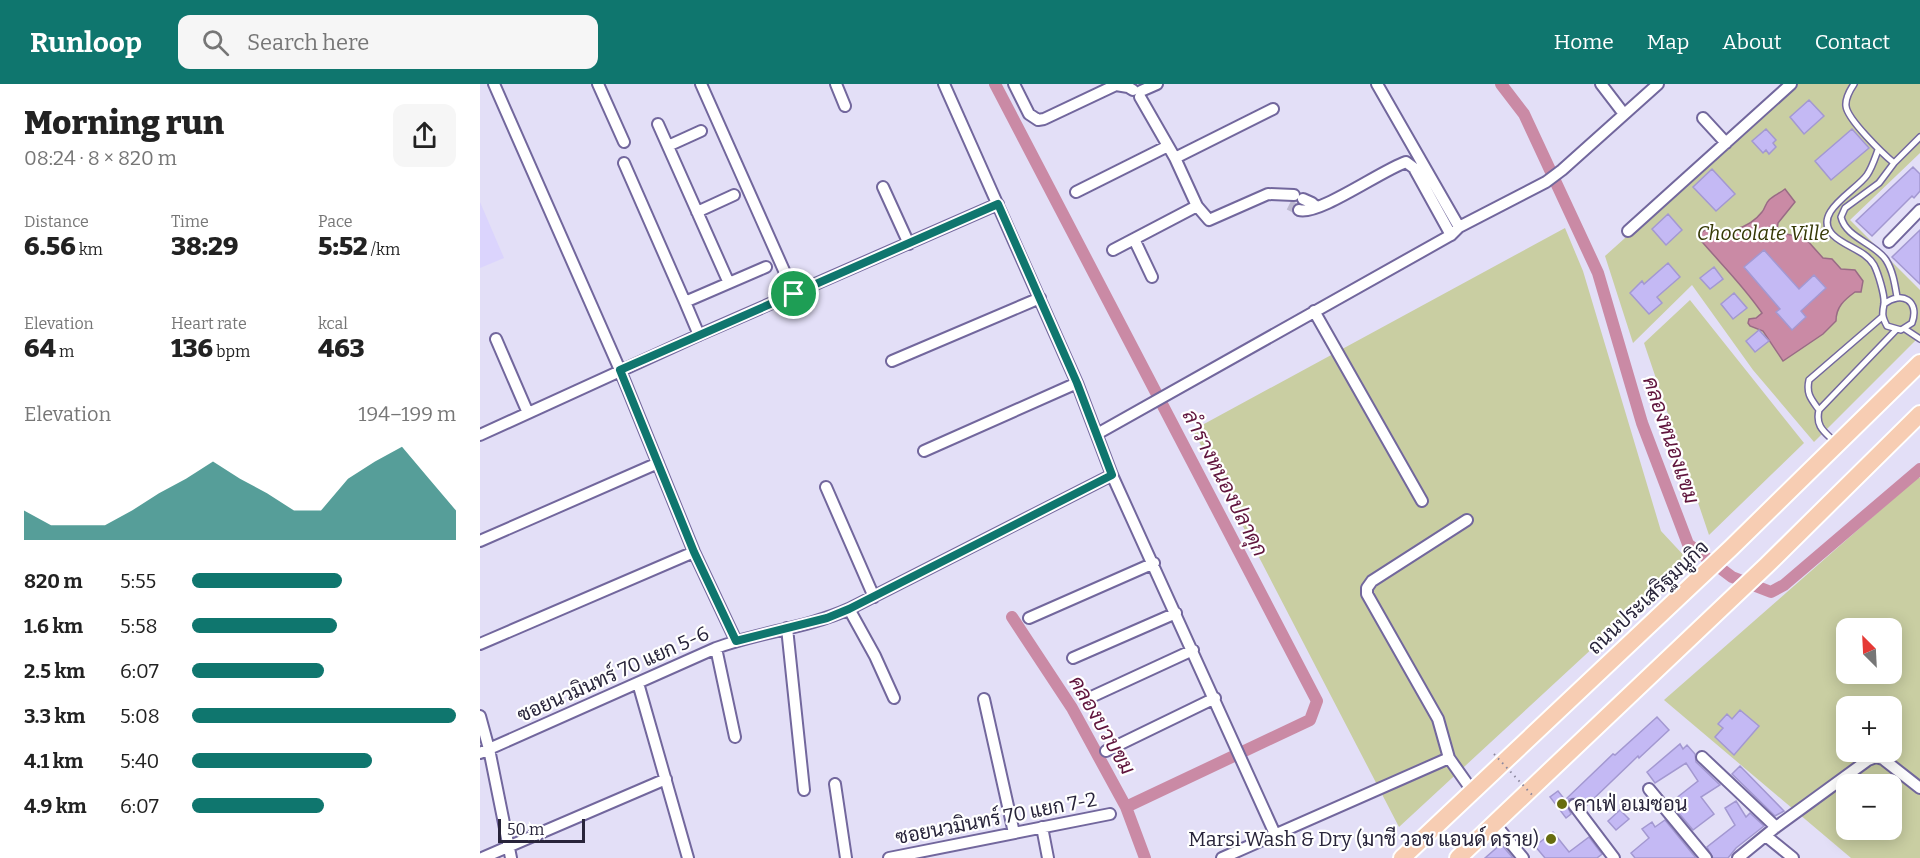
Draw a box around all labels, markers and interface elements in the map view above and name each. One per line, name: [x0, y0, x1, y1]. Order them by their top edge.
search box: [178, 15, 598, 69]
text: Runloop: [30, 26, 142, 59]
icon: search: [199, 26, 232, 59]
text: Search here: [247, 29, 369, 56]
text: Home: [1554, 29, 1614, 55]
text: Map: [1647, 29, 1689, 55]
text: About: [1722, 29, 1782, 55]
text: Contact: [1815, 29, 1890, 55]
text: Morning run: [24, 103, 224, 143]
button: share: [393, 104, 456, 167]
text: 08:24 · 8 × 820 m: [24, 146, 177, 170]
text: Distance: [24, 212, 89, 231]
text: Time: [171, 212, 209, 231]
text: Pace: [318, 212, 353, 231]
park label: Chocolate Ville: [1697, 221, 1829, 245]
text: 6.56: [24, 231, 76, 262]
text: 38:29: [171, 231, 238, 262]
text: 5:52: [318, 231, 368, 262]
text: km: [76, 240, 103, 259]
text: /km: [368, 240, 400, 259]
pin: [768, 268, 819, 319]
icon: arrive: [777, 277, 810, 310]
text: Elevation: [24, 314, 94, 333]
text: Heart rate: [171, 314, 247, 333]
text: kcal: [318, 314, 348, 333]
text: 64: [24, 333, 56, 364]
text: 136: [171, 333, 213, 364]
text: 463: [318, 333, 365, 364]
text: m: [56, 342, 74, 361]
text: bpm: [213, 342, 250, 361]
water label: คลองหนองแขม: [1637, 373, 1705, 507]
text: Elevation: [24, 402, 111, 426]
text: 194–199 m: [358, 402, 456, 426]
water label: ลำรางหนองปลาดุก: [1176, 405, 1273, 561]
street label: ถนนประเสริฐมนูกิจ: [1583, 535, 1715, 661]
text: 820 m: [24, 569, 83, 593]
text: 5:55: [120, 569, 156, 593]
text: 1.6 km: [24, 614, 83, 638]
text: 5:58: [120, 614, 158, 638]
north arrow: [1836, 618, 1902, 684]
map controls: [1836, 618, 1902, 840]
street label: ซอยนวมินทร์ 70 แยก 5-6: [513, 619, 712, 727]
text: 2.5 km: [24, 659, 85, 683]
text: 6:07: [120, 659, 159, 683]
water label: คลองบวบขม: [1063, 671, 1141, 779]
button: +: [1836, 696, 1902, 762]
text: 3.3 km: [24, 704, 85, 728]
text: 5:08: [120, 704, 160, 728]
text: 4.1 km: [24, 749, 83, 773]
text: 5:40: [120, 749, 159, 773]
button: −: [1836, 774, 1902, 840]
street label: ซอยนวมินทร์ 70 แยก 7-2: [893, 785, 1099, 849]
place label: คาเฟ่ อเมซอน: [1574, 792, 1687, 816]
text: 4.9 km: [24, 794, 87, 818]
text: 6:07: [120, 794, 159, 818]
marker: คาเฟ่ อเมซอน: [1555, 797, 1569, 811]
scale bar: [498, 816, 585, 844]
text: 50 m: [507, 820, 544, 839]
place label: Marsi Wash & Dry (มาชี วอช แอนด์ ดราย): [1188, 825, 1539, 851]
marker: Marsi Wash & Dry (มาชี วอช แอนด์ ดราย): [1544, 832, 1558, 846]

